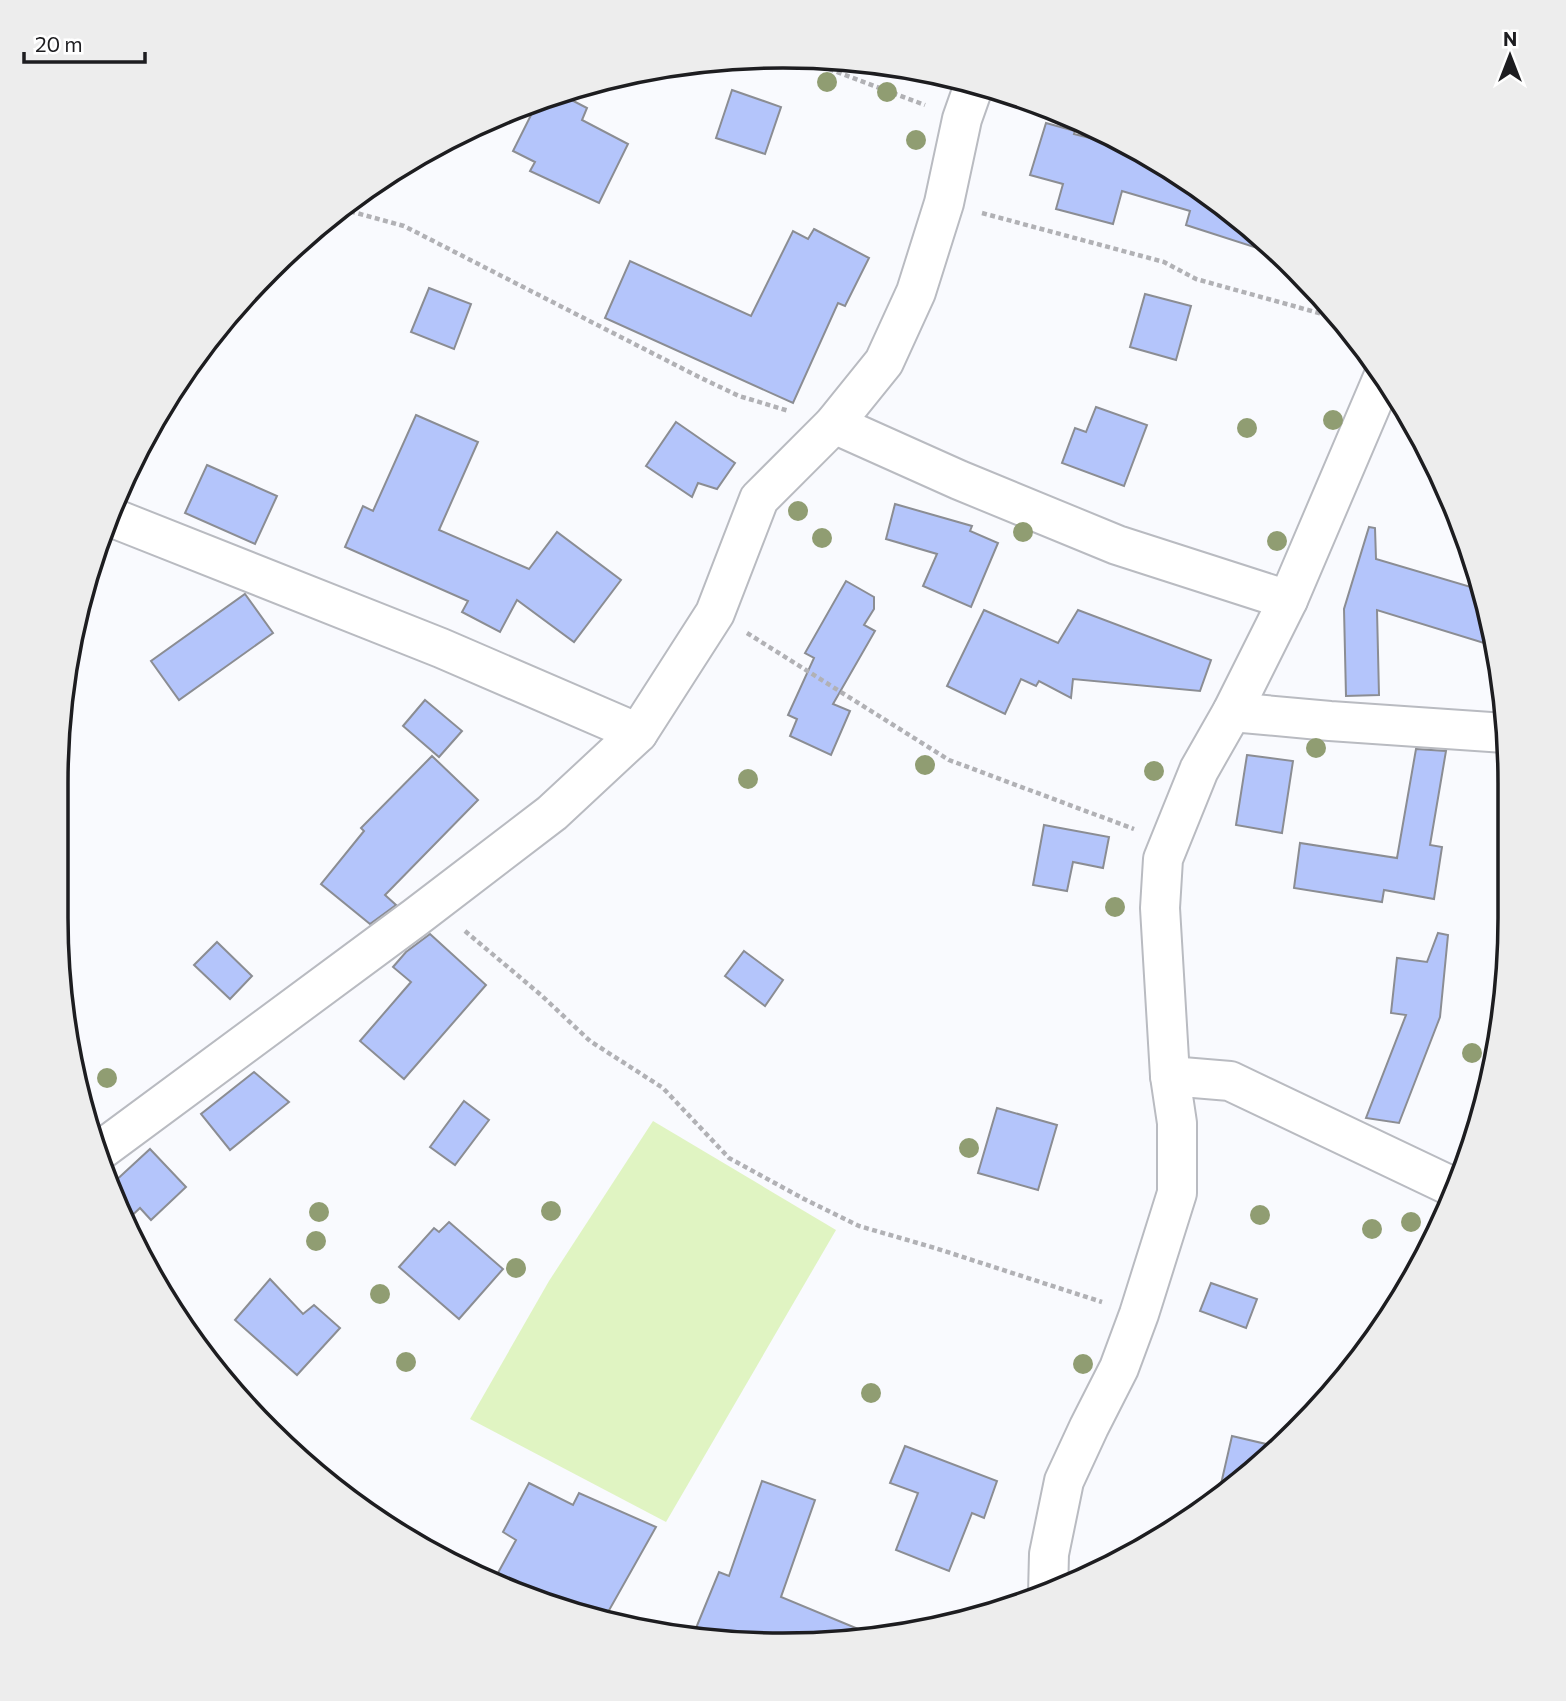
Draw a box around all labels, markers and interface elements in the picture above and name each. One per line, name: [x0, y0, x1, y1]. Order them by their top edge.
scale bar: [24, 21, 145, 65]
north arrow: [1475, 21, 1545, 91]
text: N: [1503, 27, 1517, 50]
text: 20 m: [35, 31, 83, 56]

